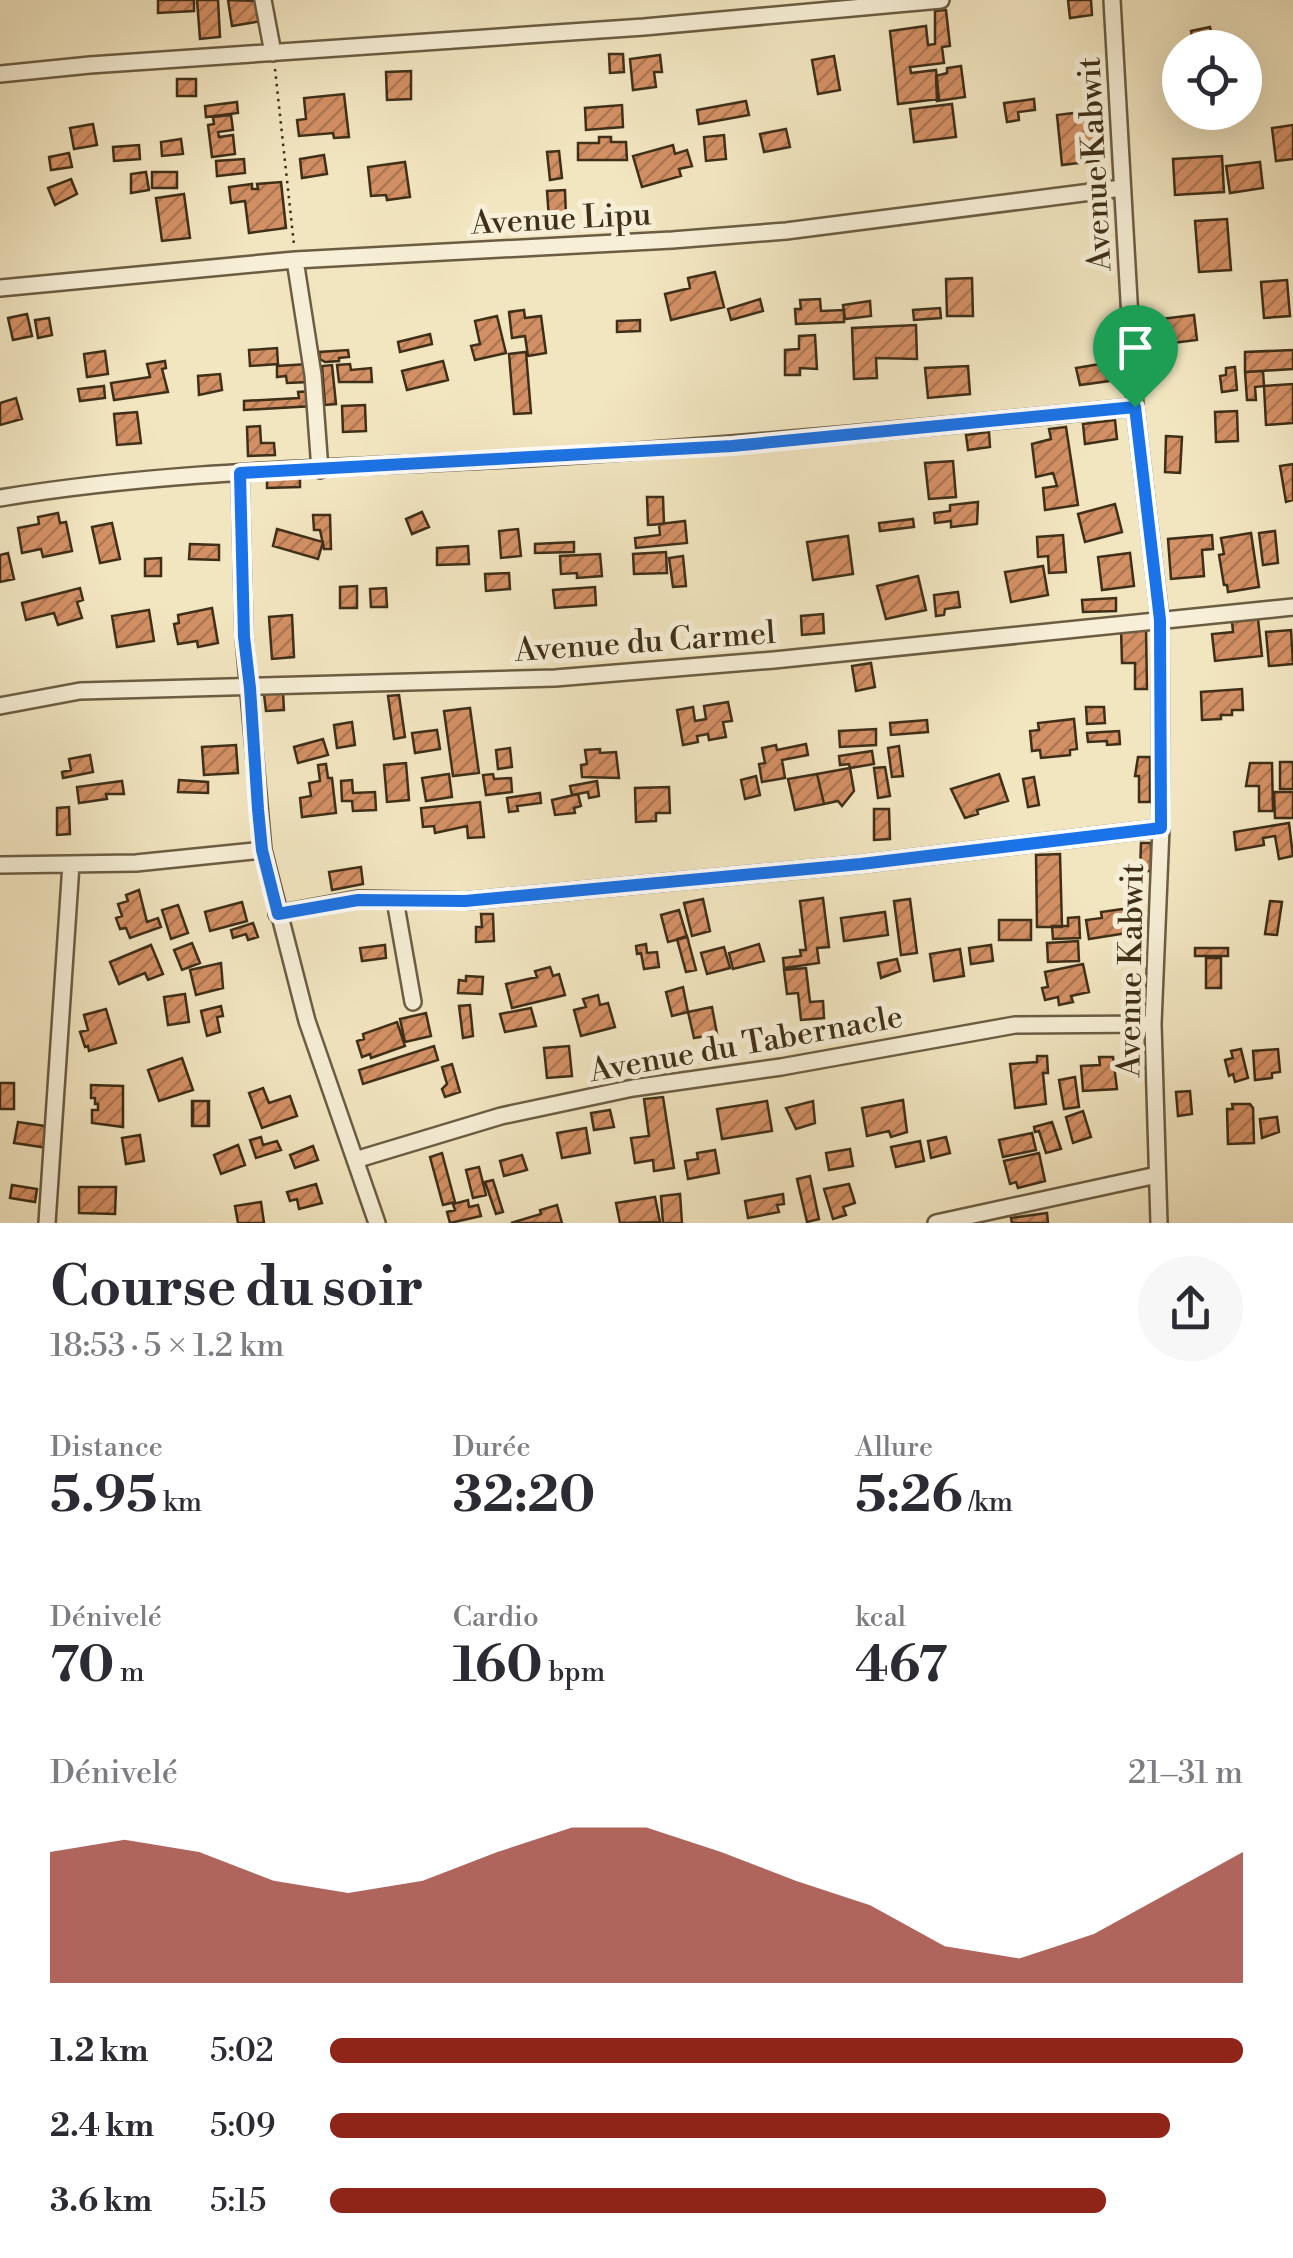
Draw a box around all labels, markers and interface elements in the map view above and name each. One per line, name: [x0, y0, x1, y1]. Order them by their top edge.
map controls: [1162, 30, 1262, 130]
button: locate: [1162, 30, 1262, 130]
street label: Avenue Kabwit: [1069, 56, 1121, 273]
street label: Avenue Lipu: [469, 194, 652, 244]
pin: [1093, 305, 1178, 408]
icon: arrive: [1108, 320, 1163, 375]
street label: Avenue du Carmel: [512, 613, 777, 671]
street label: Avenue Kabwit: [1109, 863, 1153, 1079]
street label: Avenue du Tabernacle: [585, 997, 906, 1091]
text: Course du soir: [50, 1254, 424, 1323]
button: share: [1138, 1256, 1243, 1361]
text: 18:53 · 5 × 1.2 km: [50, 1326, 284, 1366]
text: Distance: [50, 1430, 163, 1465]
text: Durée: [453, 1430, 531, 1465]
text: Allure: [855, 1430, 933, 1465]
text: 5.95: [50, 1465, 157, 1527]
text: 32:20: [453, 1465, 595, 1527]
text: 5:26: [855, 1465, 963, 1527]
text: km: [157, 1485, 202, 1520]
text: /km: [963, 1485, 1013, 1520]
text: Dénivelé: [50, 1600, 162, 1635]
text: Cardio: [453, 1600, 539, 1635]
text: kcal: [855, 1600, 906, 1635]
text: 70: [50, 1635, 114, 1697]
text: 160: [453, 1635, 543, 1697]
text: 467: [855, 1635, 947, 1697]
text: m: [114, 1655, 145, 1690]
text: bpm: [543, 1655, 605, 1690]
text: Dénivelé: [50, 1753, 178, 1793]
text: 21–31 m: [1128, 1753, 1243, 1793]
text: 1.2 km: [50, 2031, 148, 2071]
text: 5:02: [210, 2031, 274, 2071]
text: 2.4 km: [50, 2106, 154, 2146]
text: 5:09: [210, 2106, 275, 2146]
text: 3.6 km: [50, 2181, 152, 2221]
text: 5:15: [210, 2181, 266, 2221]

